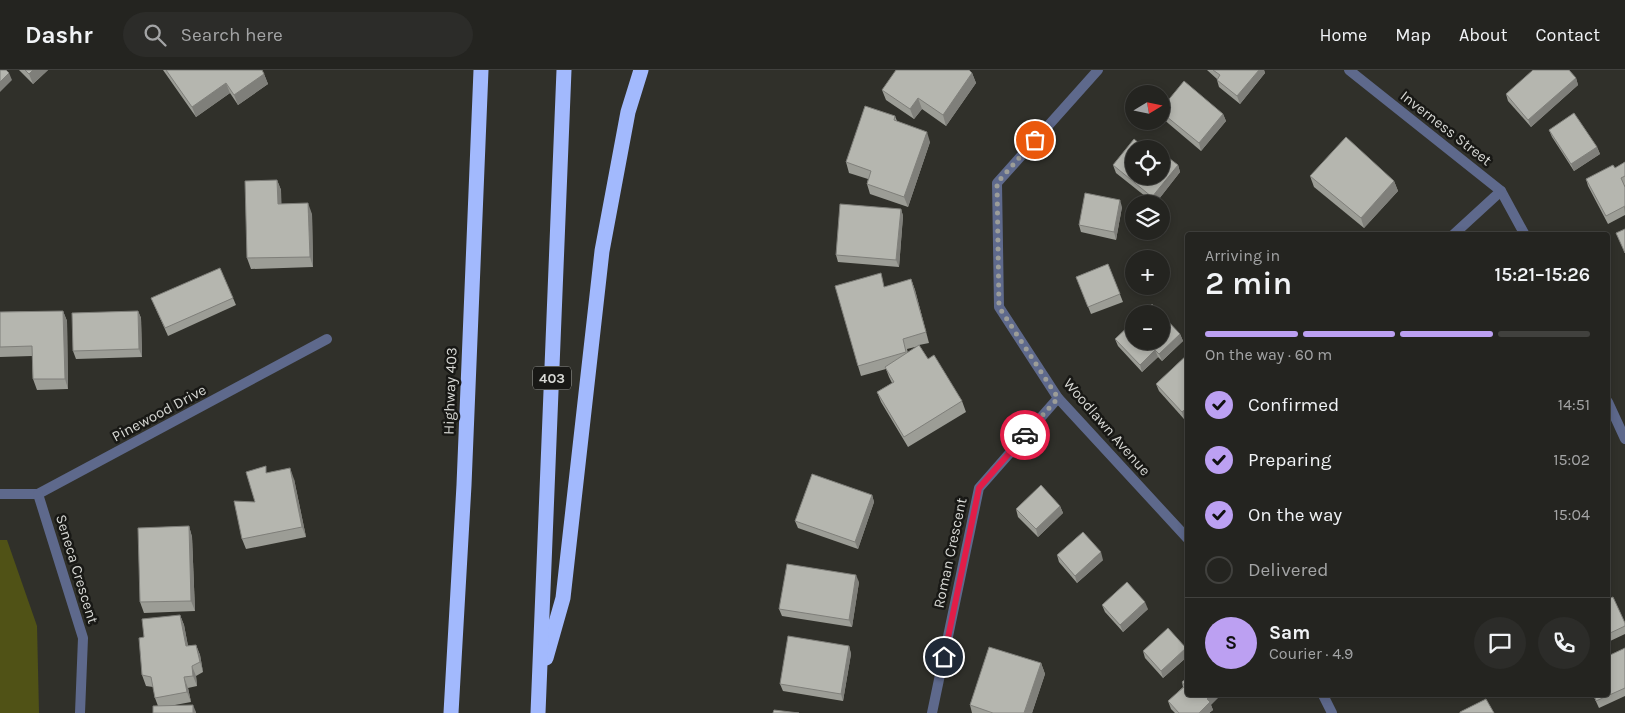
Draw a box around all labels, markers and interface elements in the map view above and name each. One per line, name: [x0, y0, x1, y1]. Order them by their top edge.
search box: [123, 12, 473, 57]
text: Dashr: [25, 21, 93, 49]
icon: search: [141, 21, 169, 49]
text: Search here: [181, 24, 283, 46]
text: Home: [1319, 24, 1367, 46]
text: Map: [1395, 24, 1431, 46]
text: About: [1459, 24, 1508, 46]
text: Contact: [1536, 24, 1600, 46]
north arrow: [1125, 85, 1170, 130]
map controls: [1125, 85, 1170, 350]
street label: Inverness Street: [1397, 87, 1496, 170]
pin: [1014, 119, 1056, 161]
icon: bag: [1021, 126, 1049, 154]
button: locate: [1125, 140, 1170, 185]
button: layers: [1125, 195, 1170, 240]
text: Arriving in: [1205, 246, 1280, 265]
button: +: [1125, 250, 1170, 295]
text: 15:21–15:26: [1495, 264, 1590, 286]
text: 2 min: [1205, 265, 1292, 302]
button: −: [1125, 305, 1170, 350]
text: On the way · 60 m: [1205, 345, 1332, 364]
street label: Highway 403: [439, 347, 461, 435]
road number: 403: [533, 366, 571, 390]
street label: Woodlawn Avenue: [1060, 374, 1154, 480]
street label: Pinewood Drive: [109, 381, 209, 445]
icon: check: [1205, 391, 1233, 419]
text: Confirmed: [1248, 394, 1339, 416]
text: 14:51: [1558, 395, 1590, 414]
courier: [1000, 410, 1050, 460]
icon: car: [1011, 421, 1039, 449]
icon: check: [1205, 446, 1233, 474]
text: Preparing: [1248, 449, 1331, 471]
text: 15:02: [1553, 450, 1590, 469]
street label: Roman Crescent: [929, 496, 971, 610]
icon: check: [1205, 501, 1233, 529]
text: On the way: [1248, 504, 1342, 526]
text: 15:04: [1554, 505, 1590, 524]
street label: Seneca Crescent: [52, 512, 102, 626]
text: Delivered: [1248, 559, 1328, 581]
button: chat: [1474, 617, 1526, 669]
button: phone: [1538, 617, 1590, 669]
text: Sam: [1269, 622, 1310, 644]
text: S: [1225, 632, 1237, 654]
pin: [923, 636, 965, 678]
icon: home: [930, 643, 958, 671]
text: Courier · 4.9: [1269, 644, 1353, 663]

